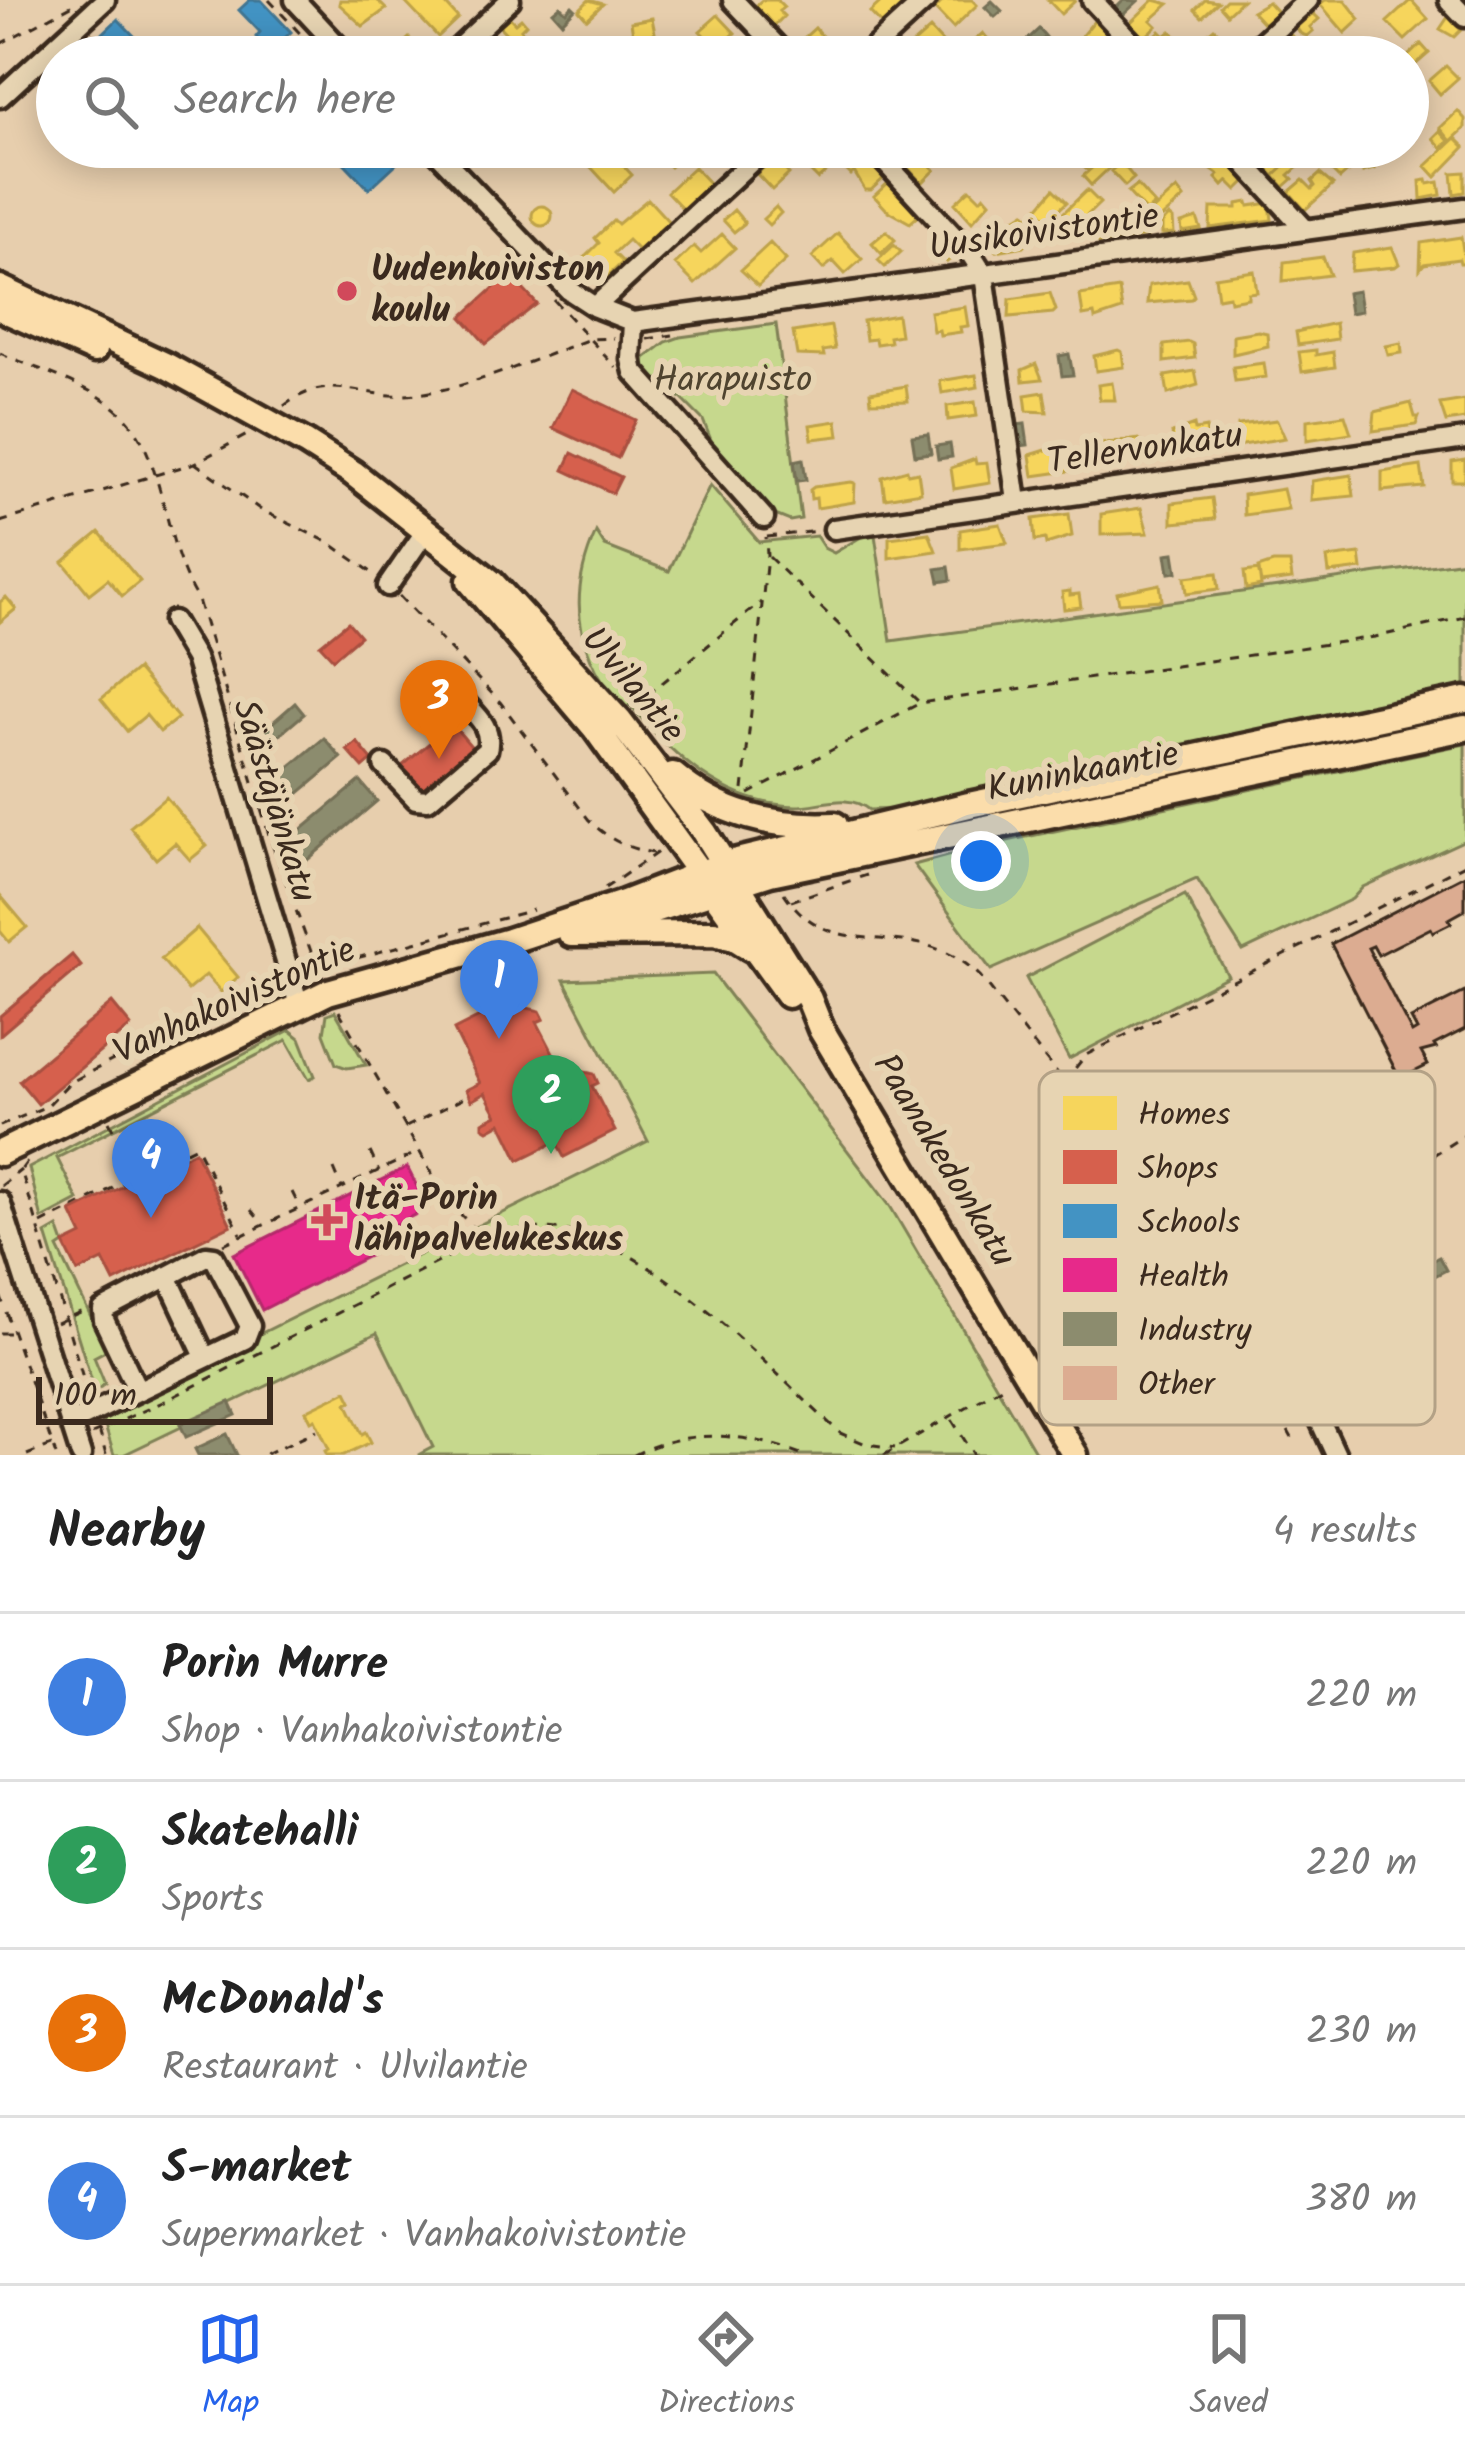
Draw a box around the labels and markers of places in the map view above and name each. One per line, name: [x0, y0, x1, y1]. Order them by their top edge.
place label: Uudenkoiviston koulu: [371, 242, 604, 340]
marker: Uudenkoiviston koulu: [334, 278, 360, 304]
pin: 3: [400, 660, 478, 759]
pin: 1: [460, 940, 538, 1039]
pin: 2: [512, 1055, 590, 1154]
pin: 4: [112, 1119, 190, 1218]
place label: Itä-Porin lähipalvelukeskus: [354, 1171, 623, 1269]
marker: Itä-Porin lähipalvelukeskus: [311, 1204, 343, 1236]

